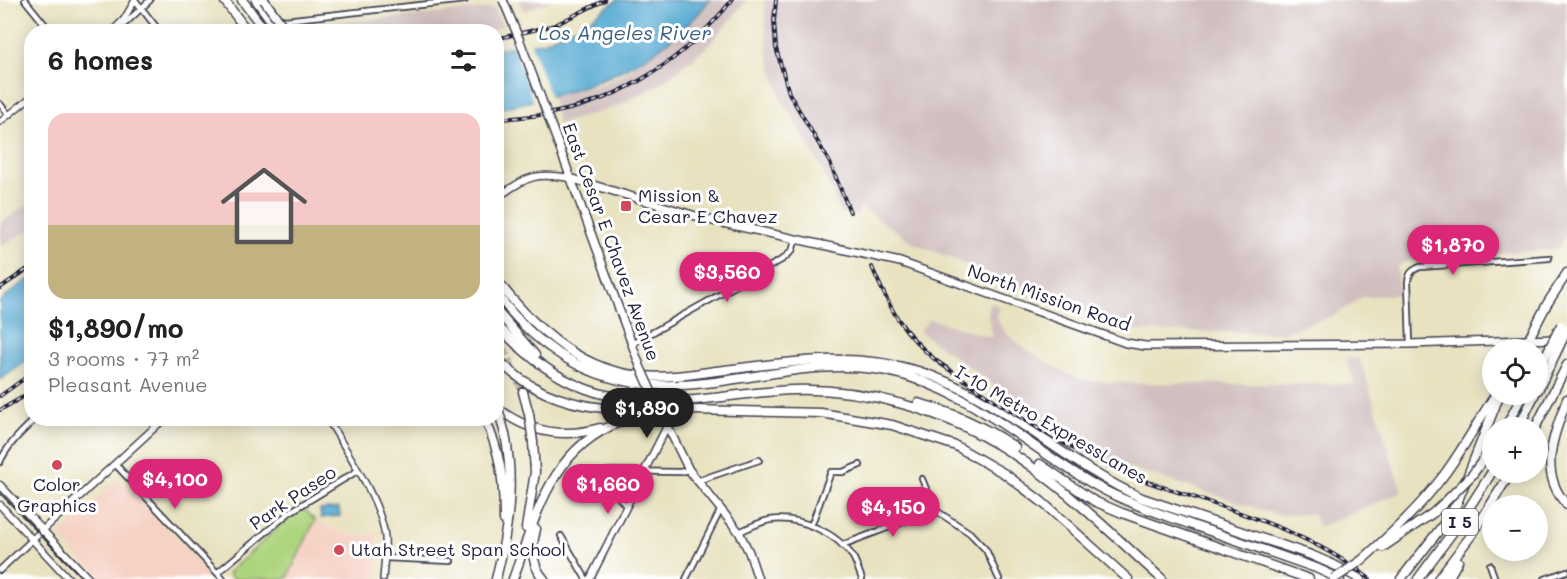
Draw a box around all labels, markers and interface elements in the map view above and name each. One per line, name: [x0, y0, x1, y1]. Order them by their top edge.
water label: Los Angeles River: [539, 19, 711, 45]
text: 6 homes: [48, 43, 153, 77]
icon: filters: [447, 44, 480, 77]
street label: East Cesar E Chavez Avenue: [558, 119, 666, 364]
icon: home: [210, 152, 318, 260]
place label: Mission & Cesar E Chavez: [638, 183, 778, 228]
marker: Mission & Cesar E Chavez: [619, 199, 633, 213]
pin: $1,870: [1404, 225, 1502, 276]
text: $1,870: [1421, 231, 1485, 257]
pin: $3,560: [678, 252, 776, 303]
text: $3,560: [693, 258, 761, 284]
street label: North Mission Road: [965, 258, 1134, 336]
text: $1,890/mo: [48, 311, 184, 345]
map controls: [1482, 339, 1548, 561]
button: locate: [1482, 339, 1548, 405]
text: 3 rooms · 77 m²: [48, 345, 199, 371]
street label: I-10 Metro ExpressLanes: [951, 359, 1152, 489]
text: Pleasant Avenue: [48, 371, 208, 397]
pin: $1,890: [598, 388, 696, 439]
text: $1,890: [615, 394, 679, 420]
button: +: [1482, 417, 1548, 483]
marker: Color Graphics: [50, 458, 64, 472]
pin: $4,100: [126, 459, 224, 510]
street label: Park Paseo: [245, 459, 341, 535]
pin: $1,660: [559, 464, 657, 515]
text: $4,100: [142, 465, 208, 491]
text: $1,660: [576, 470, 640, 496]
place label: Color Graphics: [17, 472, 97, 517]
pin: $4,150: [844, 487, 942, 538]
text: $4,150: [861, 493, 925, 519]
button: −: [1482, 495, 1548, 561]
road number: I 5: [1442, 509, 1478, 535]
place label: Utah Street Span School: [351, 537, 566, 561]
marker: Utah Street Span School: [332, 543, 346, 557]

